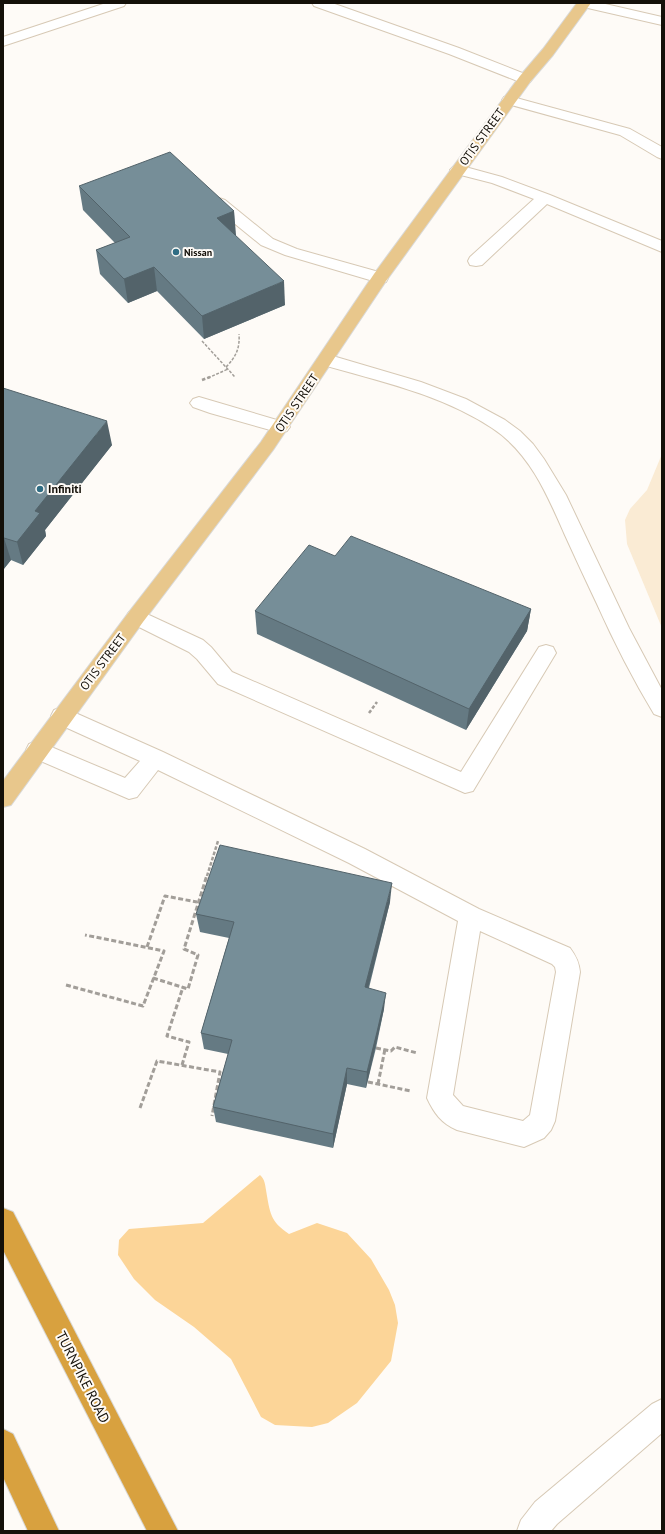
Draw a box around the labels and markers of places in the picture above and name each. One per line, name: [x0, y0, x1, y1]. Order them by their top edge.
place label: Nissan: [184, 246, 212, 259]
marker: Nissan: [171, 247, 181, 257]
place label: Infiniti: [48, 481, 82, 496]
marker: Infiniti: [35, 484, 45, 494]

